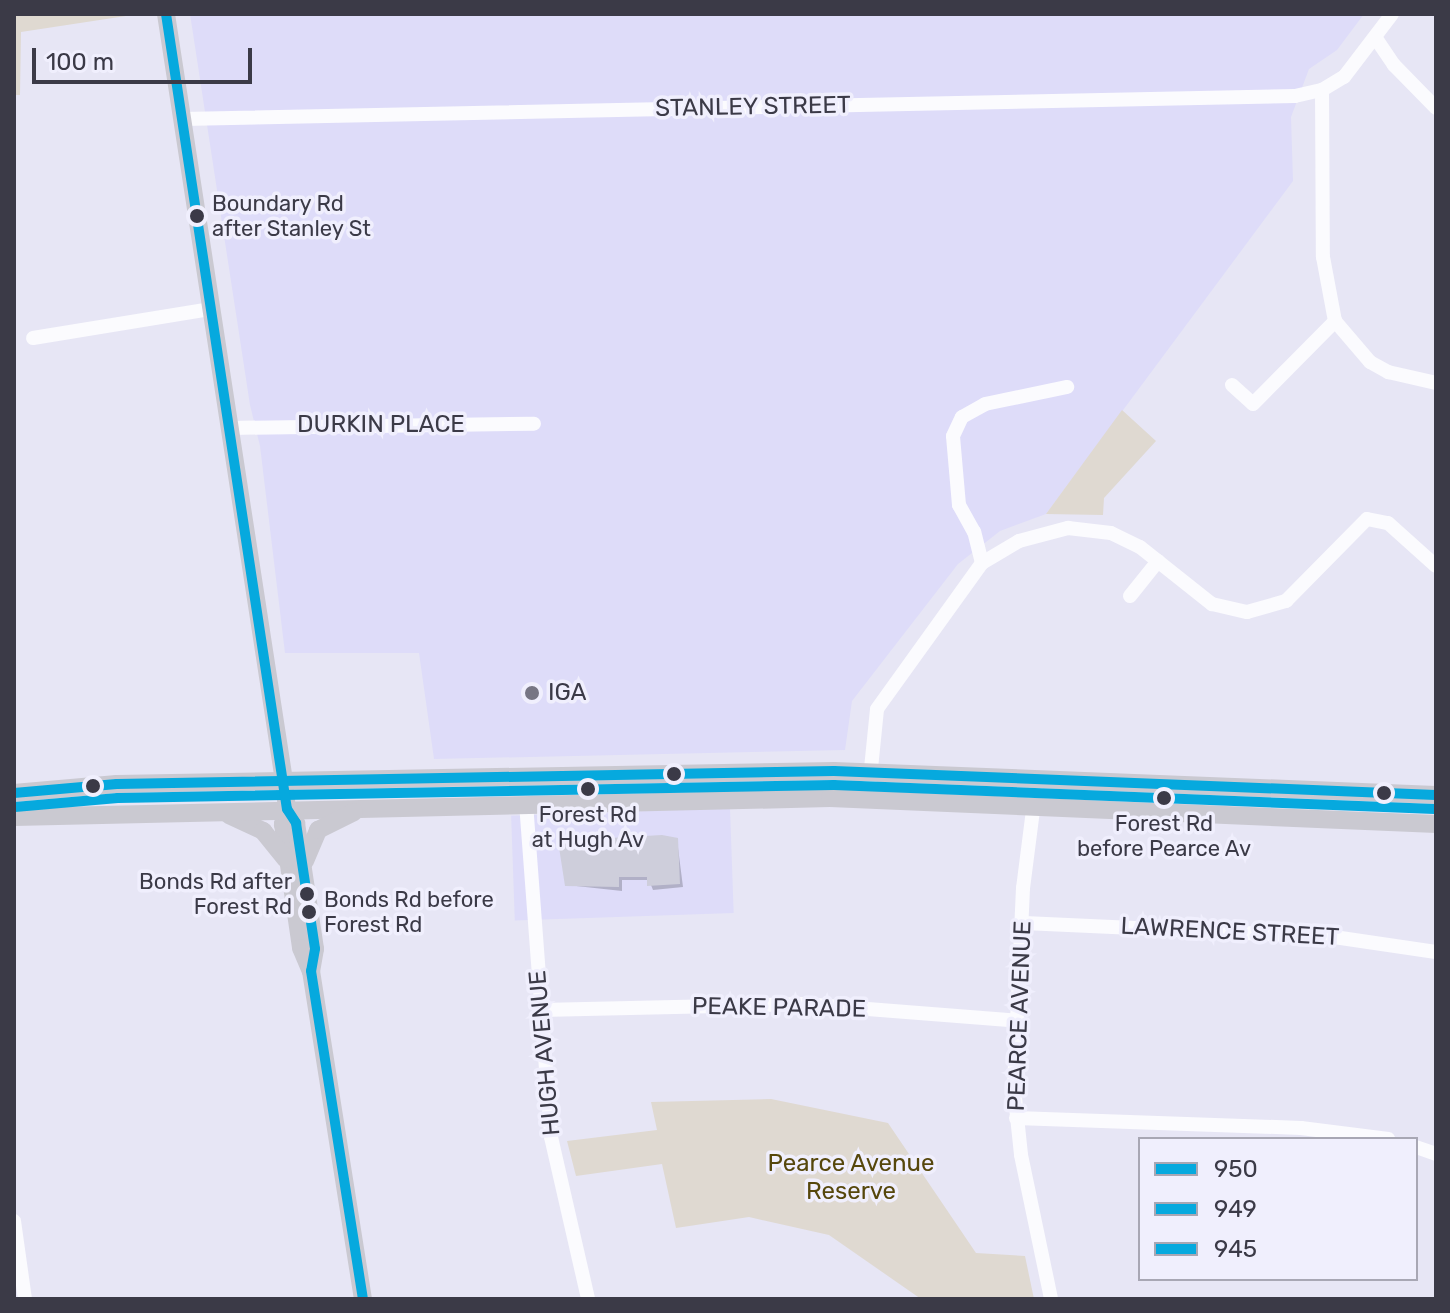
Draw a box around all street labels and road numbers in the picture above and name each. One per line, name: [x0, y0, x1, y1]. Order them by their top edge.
street label: STANLEY STREET: [655, 91, 851, 123]
street label: DURKIN PLACE: [297, 411, 465, 439]
street label: LAWRENCE STREET: [1120, 912, 1340, 952]
street label: PEARCE AVENUE: [1002, 920, 1038, 1112]
street label: HUGH AVENUE: [523, 969, 567, 1137]
street label: PEAKE PARADE: [692, 992, 866, 1024]

